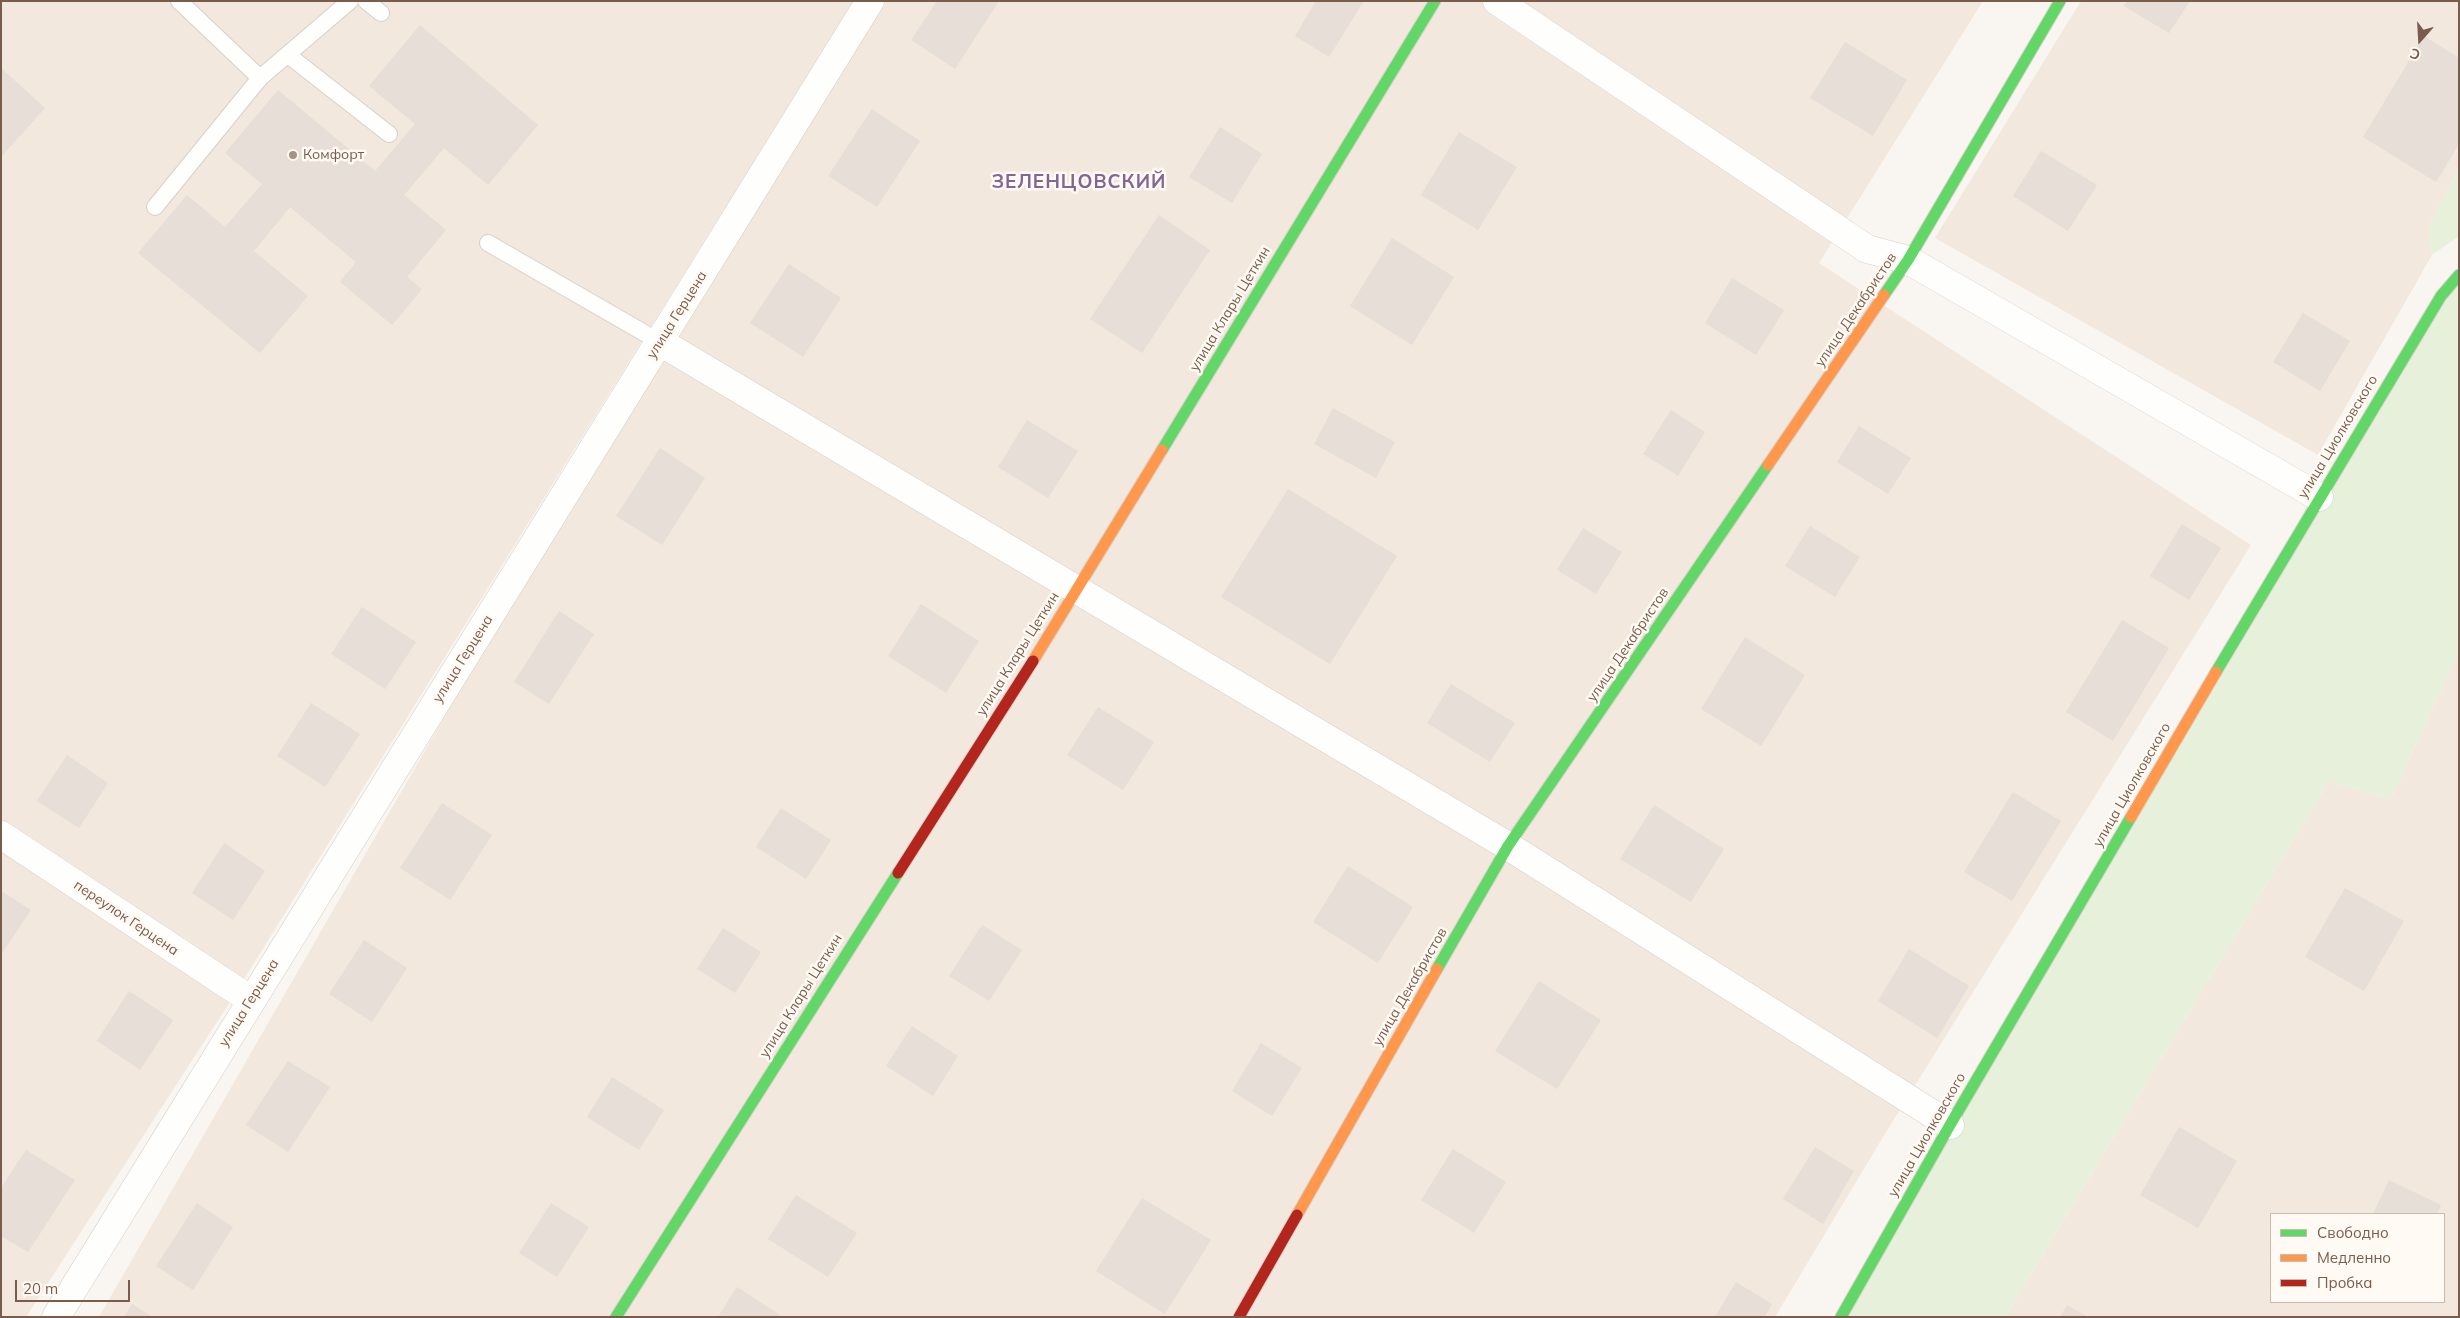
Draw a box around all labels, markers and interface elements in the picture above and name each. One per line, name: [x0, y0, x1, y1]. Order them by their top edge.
north arrow: [2395, 15, 2445, 65]
text: С: [2408, 44, 2423, 64]
place label: Комфорт: [303, 147, 364, 163]
marker: Комфорт: [287, 149, 299, 161]
district label: ЗЕЛЕНЦОВСКИЙ: [990, 171, 1168, 193]
street label: улица Клары Цеткин: [1186, 244, 1274, 374]
street label: улица Декабристов: [1812, 250, 1900, 370]
street label: улица Герцена: [643, 268, 711, 362]
street label: улица Циолковского: [2295, 372, 2381, 502]
street label: улица Декабристов: [1584, 585, 1672, 705]
street label: улица Клары Цеткин: [973, 589, 1063, 719]
street label: улица Герцена: [429, 612, 497, 706]
street label: улица Циолковского: [2090, 720, 2174, 850]
street label: переулок Герцена: [70, 877, 182, 959]
street label: улица Декабристов: [1369, 925, 1451, 1049]
street label: улица Клары Цеткин: [756, 931, 846, 1061]
street label: улица Герцена: [215, 956, 283, 1050]
street label: улица Циолковского: [1885, 1070, 1969, 1200]
legend: [2270, 1213, 2445, 1303]
text: Свободно: [2317, 1223, 2389, 1242]
text: Медленно: [2317, 1248, 2391, 1267]
scale bar: [18, 1270, 132, 1302]
text: Пробка: [2317, 1273, 2372, 1292]
text: 20 m: [23, 1279, 58, 1298]

